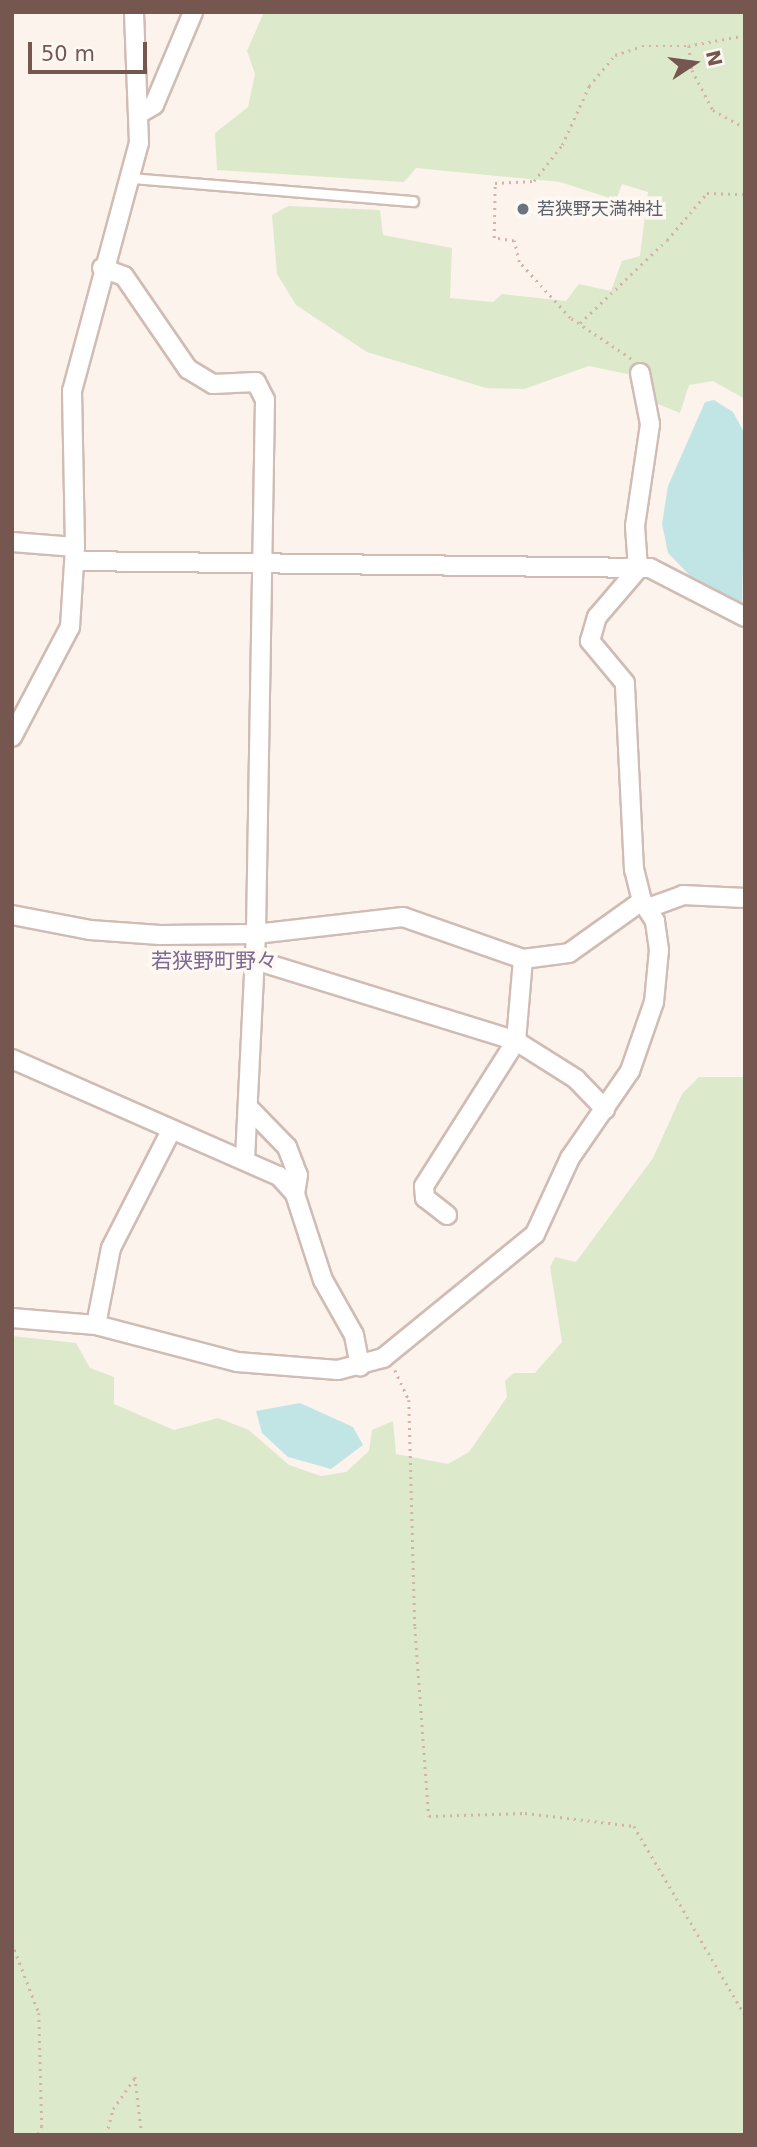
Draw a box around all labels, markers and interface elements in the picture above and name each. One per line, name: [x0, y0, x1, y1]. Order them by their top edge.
scale bar: [32, 28, 150, 72]
north arrow: [659, 28, 729, 98]
text: 50 m: [41, 42, 95, 66]
text: N: [702, 48, 727, 68]
place label: 若狭野天満神社: [537, 198, 663, 220]
marker: 若狭野天満神社: [515, 201, 531, 217]
district label: 若狭野町野々: [151, 948, 277, 974]

